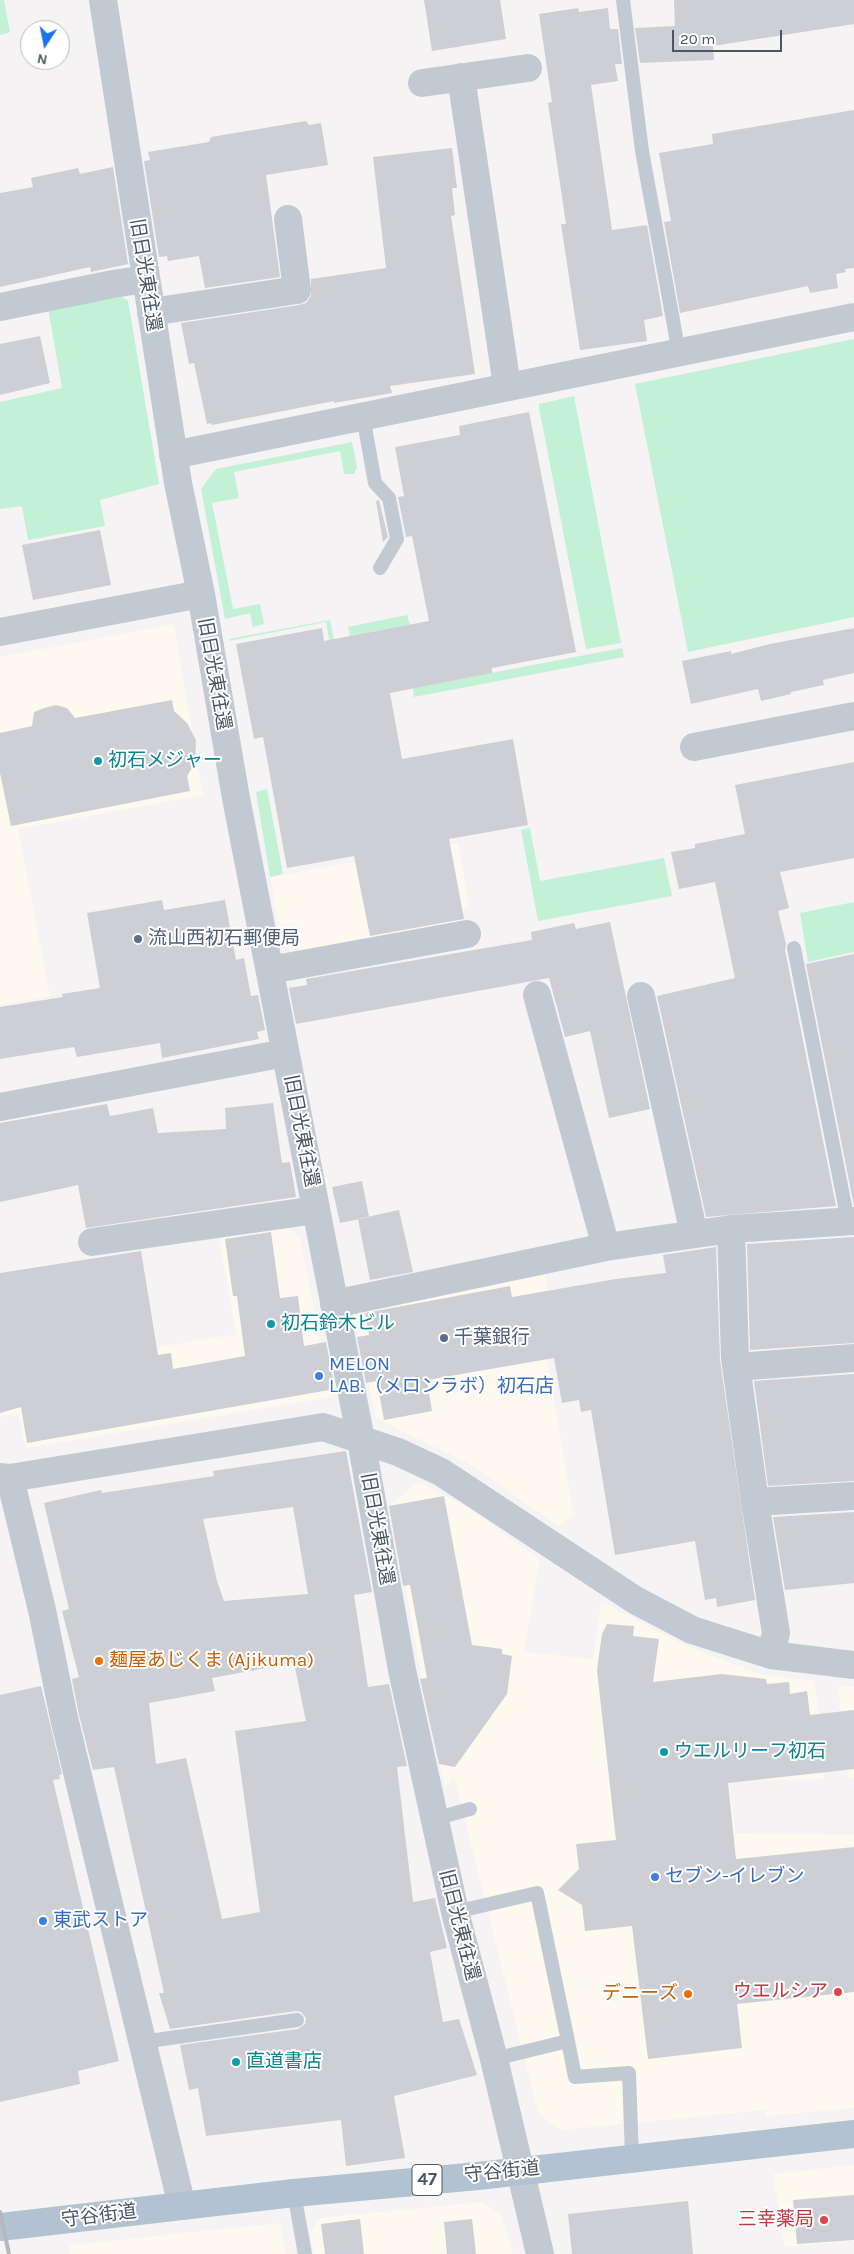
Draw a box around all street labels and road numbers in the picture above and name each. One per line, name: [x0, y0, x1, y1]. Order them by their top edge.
street label: 旧日光東往還: [125, 217, 165, 333]
street label: 旧日光東往還: [193, 616, 235, 732]
street label: 旧日光東往還: [279, 1073, 323, 1189]
street label: 旧日光東往還: [356, 1471, 398, 1587]
street label: 旧日光東往還: [434, 1867, 484, 1983]
street label: 守谷街道: [463, 2157, 541, 2187]
road number: 47: [412, 2164, 442, 2196]
street label: 守谷街道: [60, 2200, 138, 2232]

